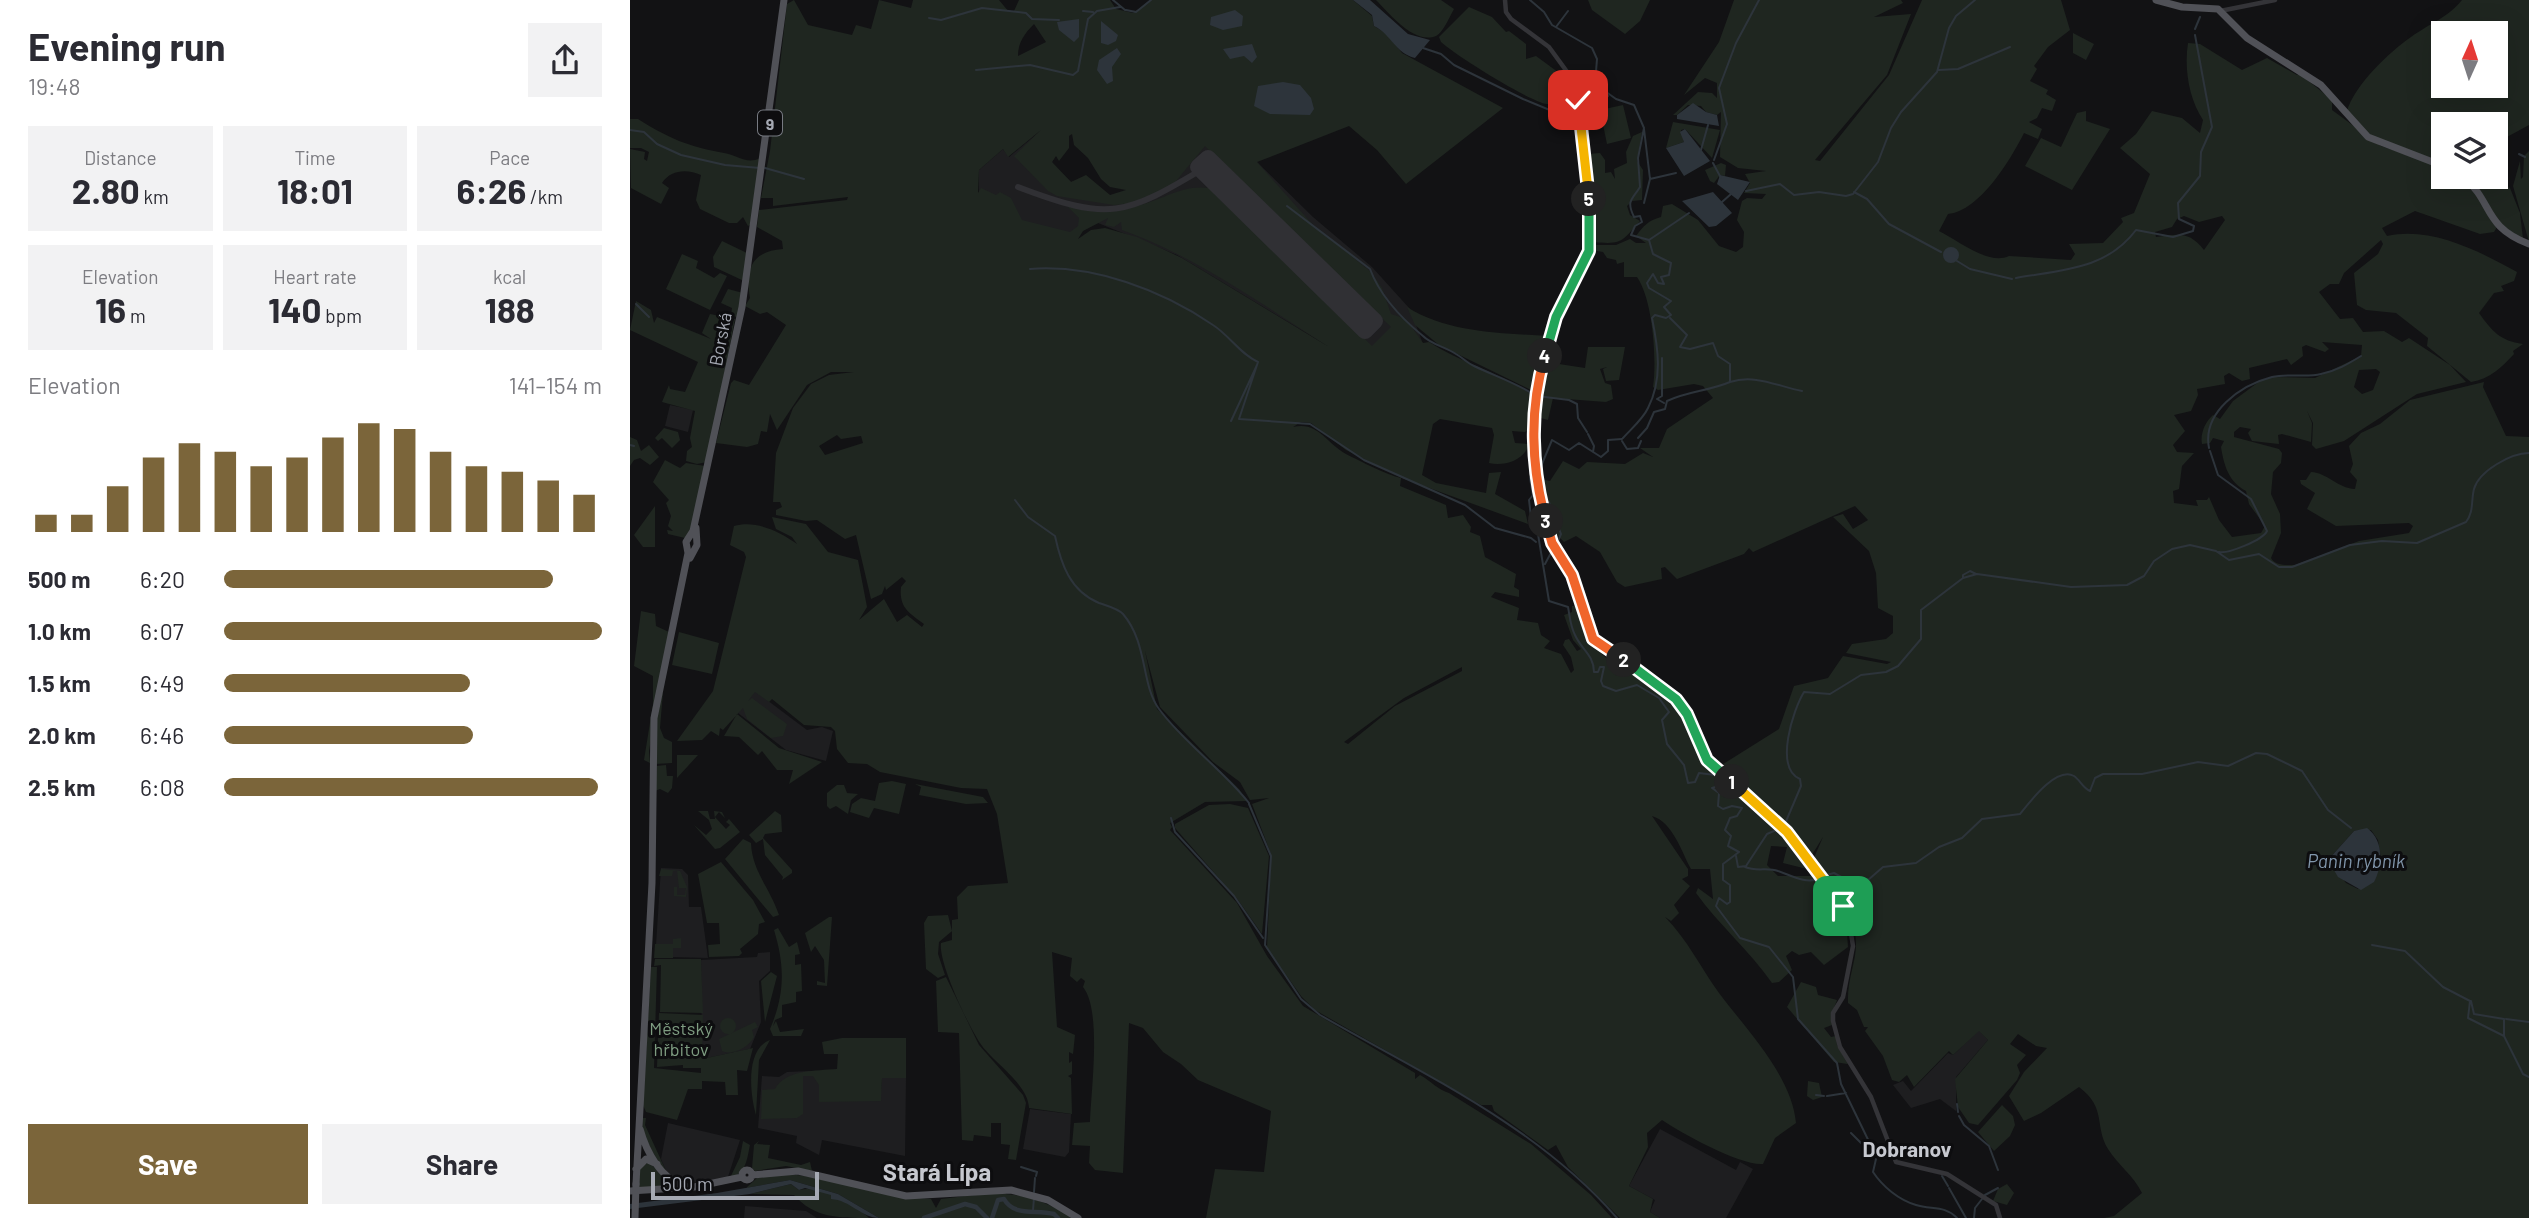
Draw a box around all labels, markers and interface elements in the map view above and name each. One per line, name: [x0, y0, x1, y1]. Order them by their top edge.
north arrow: [2431, 21, 2508, 98]
map controls: [2431, 21, 2508, 189]
text: Evening run: [28, 23, 226, 69]
button: share: [528, 23, 602, 97]
pin: [1548, 70, 1608, 130]
text: 19:48: [28, 72, 81, 100]
icon: check: [1559, 81, 1597, 119]
road number: 9: [758, 111, 782, 136]
button: layers: [2431, 112, 2508, 189]
text: Distance: [84, 146, 157, 169]
text: Time: [294, 146, 336, 169]
text: Pace: [489, 146, 530, 169]
text: 2.80: [72, 169, 140, 211]
text: 18:01: [277, 169, 353, 211]
text: 6:26: [456, 169, 526, 211]
pin: 5: [1572, 182, 1606, 216]
text: km: [140, 185, 169, 208]
text: /km: [526, 185, 563, 208]
text: 5: [1583, 187, 1594, 210]
text: Elevation: [82, 265, 159, 288]
text: Heart rate: [273, 265, 357, 288]
text: kcal: [493, 265, 526, 288]
text: 16: [95, 288, 126, 330]
text: 140: [268, 288, 322, 330]
text: 188: [485, 288, 535, 330]
text: m: [126, 304, 146, 327]
text: bpm: [322, 304, 362, 327]
street label: Borská: [704, 310, 736, 368]
pin: 4: [1528, 338, 1562, 374]
text: 4: [1539, 344, 1550, 367]
text: Elevation: [28, 371, 121, 399]
text: 141–154 m: [509, 371, 602, 399]
pin: 3: [1528, 504, 1564, 538]
text: 3: [1540, 509, 1551, 532]
text: 500 m: [28, 565, 90, 593]
text: 6:20: [140, 565, 185, 593]
text: 1.0 km: [28, 617, 91, 645]
text: 6:07: [140, 617, 184, 645]
pin: 2: [1606, 642, 1642, 678]
text: 2: [1618, 648, 1629, 671]
text: 1.5 km: [28, 669, 91, 697]
text: 6:49: [140, 669, 184, 697]
text: 2.0 km: [28, 721, 96, 749]
text: 6:46: [140, 721, 184, 749]
pin: 1: [1714, 764, 1750, 800]
text: 1: [1728, 770, 1735, 793]
text: 2.5 km: [28, 773, 96, 801]
text: 6:08: [140, 773, 185, 801]
water label: Panin rybník: [2307, 849, 2406, 872]
pin: [1813, 876, 1873, 936]
icon: arrive: [1824, 887, 1862, 925]
park label: Městský hřbitov: [649, 1017, 713, 1060]
button: Save: [28, 1124, 308, 1204]
button: Share: [322, 1124, 602, 1204]
district label: Dobranov: [1862, 1136, 1952, 1161]
district label: Stará Lípa: [883, 1157, 991, 1186]
scale bar: [651, 1169, 819, 1201]
text: 500 m: [662, 1172, 713, 1195]

